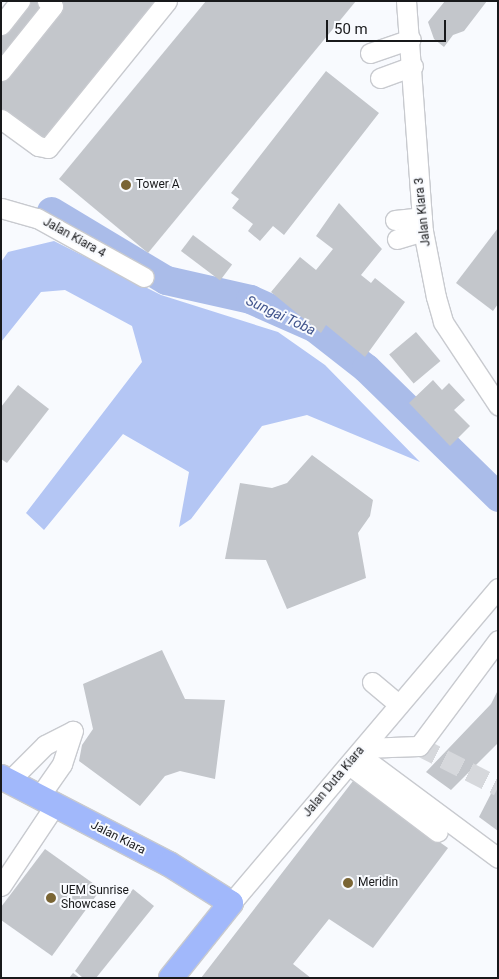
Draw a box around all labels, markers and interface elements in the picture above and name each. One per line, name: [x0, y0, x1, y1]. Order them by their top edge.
scale bar: [329, 10, 449, 42]
text: 50 m: [334, 20, 368, 38]
street label: Jalan Kiara 3: [412, 177, 434, 247]
place label: Tower A: [136, 178, 180, 192]
marker: Tower A: [120, 179, 132, 191]
street label: Jalan Kiara 4: [40, 215, 108, 261]
water label: Sungai Toba: [243, 292, 319, 338]
street label: Jalan Duta Kiara: [300, 744, 368, 820]
street label: Jalan Kiara: [88, 818, 148, 858]
place label: Meridin: [358, 876, 398, 890]
marker: Meridin: [342, 877, 354, 889]
place label: UEM Sunrise Showcase: [61, 884, 129, 912]
marker: UEM Sunrise Showcase: [45, 892, 57, 904]

